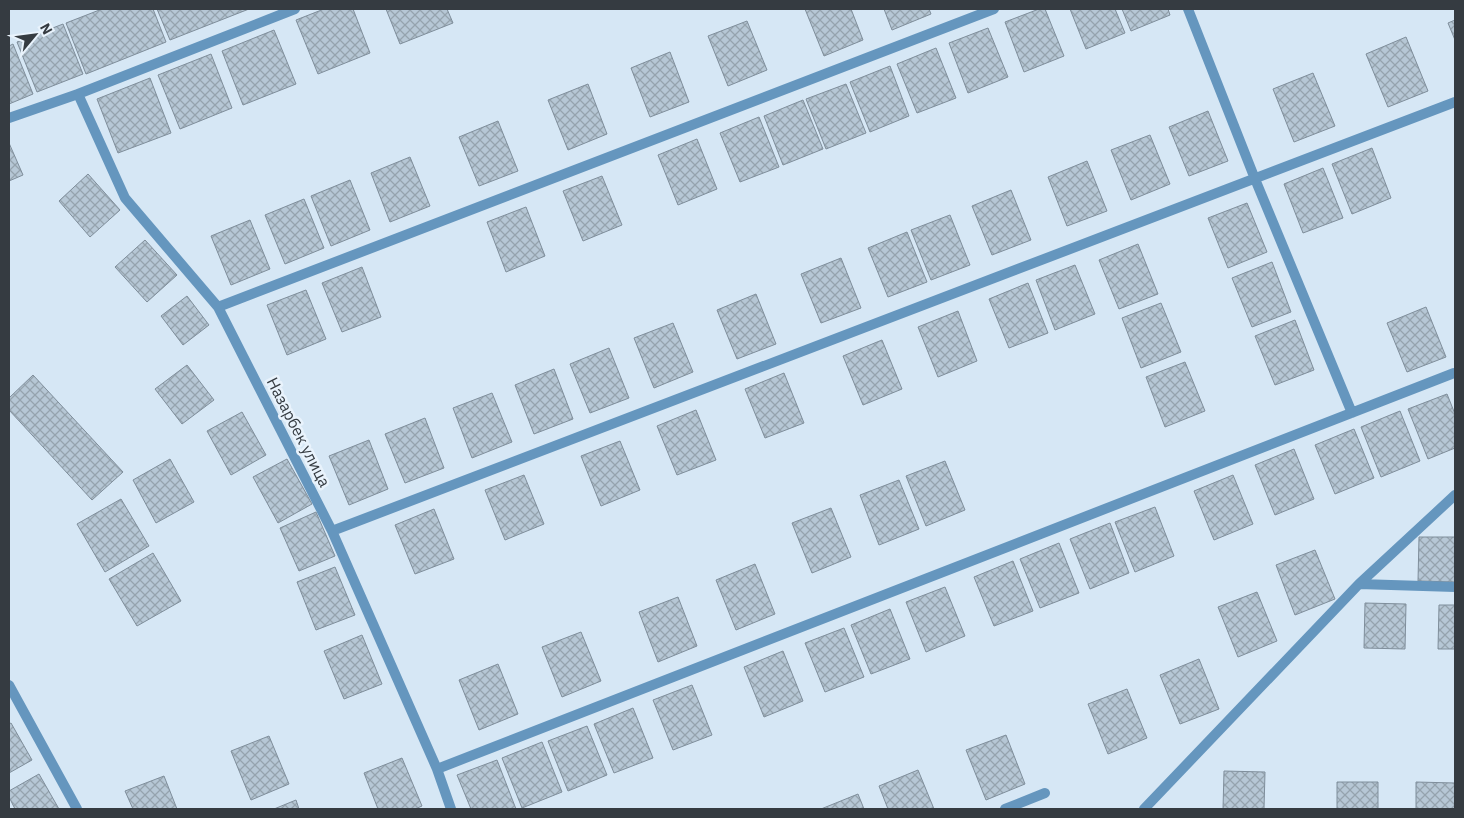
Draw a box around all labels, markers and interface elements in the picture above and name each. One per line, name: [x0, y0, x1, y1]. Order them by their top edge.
north arrow: [10, 10, 60, 60]
text: N: [36, 20, 57, 37]
street label: Назарбек улица: [263, 374, 335, 491]

